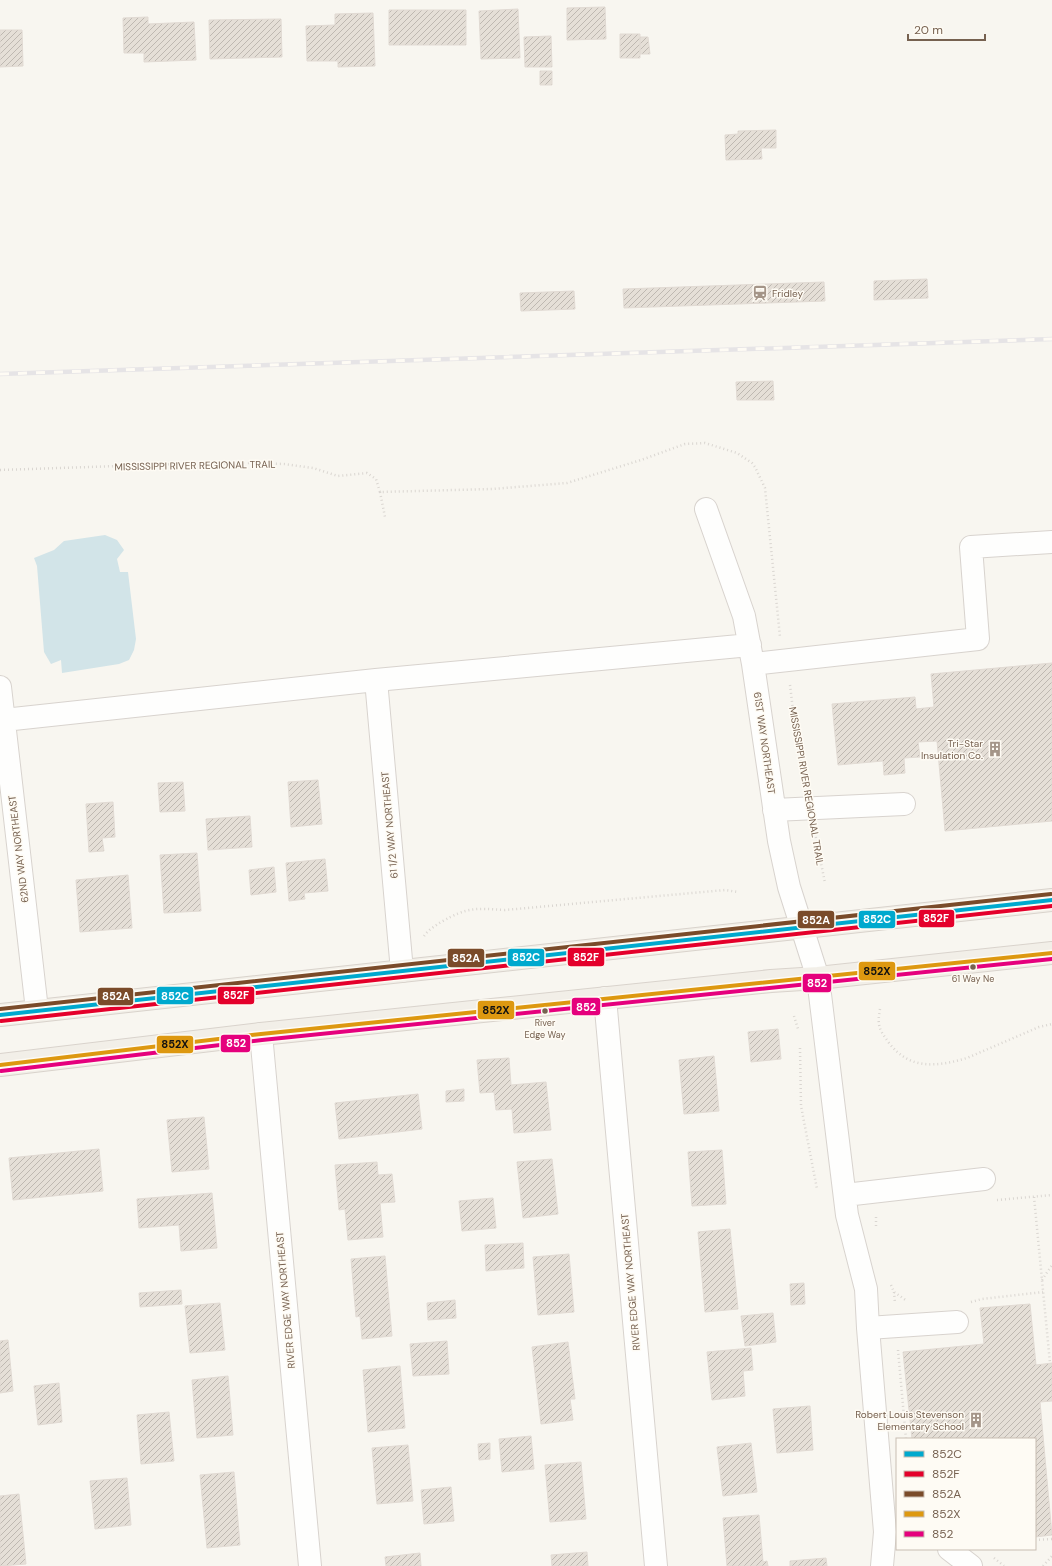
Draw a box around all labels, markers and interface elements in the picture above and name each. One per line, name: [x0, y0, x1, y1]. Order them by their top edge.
scale bar: [908, 16, 985, 42]
text: 20 m: [914, 22, 943, 38]
station icon: Fridley: [751, 284, 769, 302]
place label: Fridley: [772, 287, 803, 300]
street label: MISSISSIPPI RIVER REGIONAL TRAIL: [114, 458, 276, 473]
street label: 61ST WAY NORTHEAST: [751, 691, 778, 795]
street label: MISSISSIPPI RIVER REGIONAL TRAIL: [786, 706, 827, 866]
place label: Tri-Star Insulation Co.: [921, 737, 983, 762]
building icon: Tri-Star Insulation Co.: [986, 740, 1004, 758]
street label: 61 1/2 WAY NORTHEAST: [378, 771, 401, 879]
street label: 62ND WAY NORTHEAST: [5, 794, 32, 903]
line badge: 852F: [918, 909, 955, 928]
line badge: 852A: [797, 910, 835, 929]
line badge: 852C: [858, 910, 896, 929]
text: 852F: [923, 911, 949, 925]
text: 852C: [863, 912, 891, 926]
text: 852A: [802, 913, 830, 927]
line badge: 852F: [567, 947, 605, 967]
line badge: 852A: [447, 948, 485, 968]
line badge: 852C: [507, 948, 545, 967]
text: 852C: [512, 950, 540, 964]
text: 852F: [573, 950, 599, 964]
text: 852A: [452, 951, 480, 965]
line badge: 852X: [858, 961, 896, 981]
marker: 61 Way Ne: [968, 962, 978, 972]
text: 852X: [863, 964, 891, 978]
line badge: 852: [802, 973, 832, 993]
place label: 61 Way Ne: [952, 973, 994, 985]
text: 852: [807, 976, 827, 990]
line badge: 852C: [156, 986, 194, 1005]
line badge: 852F: [217, 986, 255, 1005]
line badge: 852A: [97, 987, 134, 1006]
text: 852F: [223, 988, 249, 1002]
text: 852A: [102, 989, 130, 1003]
text: 852C: [161, 989, 189, 1003]
line badge: 852: [571, 997, 601, 1016]
line badge: 852X: [477, 1000, 515, 1020]
text: 852: [576, 1000, 596, 1014]
text: 852X: [482, 1003, 510, 1017]
marker: River Edge Way: [540, 1006, 550, 1016]
place label: River Edge Way: [524, 1017, 566, 1041]
line badge: 852: [220, 1034, 251, 1053]
line badge: 852X: [156, 1035, 194, 1054]
text: 852: [226, 1036, 246, 1050]
text: 852X: [161, 1037, 189, 1051]
street label: RIVER EDGE WAY NORTHEAST: [618, 1212, 643, 1351]
street label: RIVER EDGE WAY NORTHEAST: [273, 1230, 298, 1369]
place label: Robert Louis Stevenson Elementary School: [855, 1408, 964, 1433]
building icon: Robert Louis Stevenson Elementary School: [967, 1411, 985, 1429]
legend: [896, 1438, 1036, 1550]
text: 852C: [932, 1446, 962, 1462]
text: 852F: [932, 1466, 960, 1482]
text: 852A: [932, 1486, 961, 1502]
text: 852X: [932, 1506, 961, 1522]
text: 852: [932, 1526, 953, 1542]

